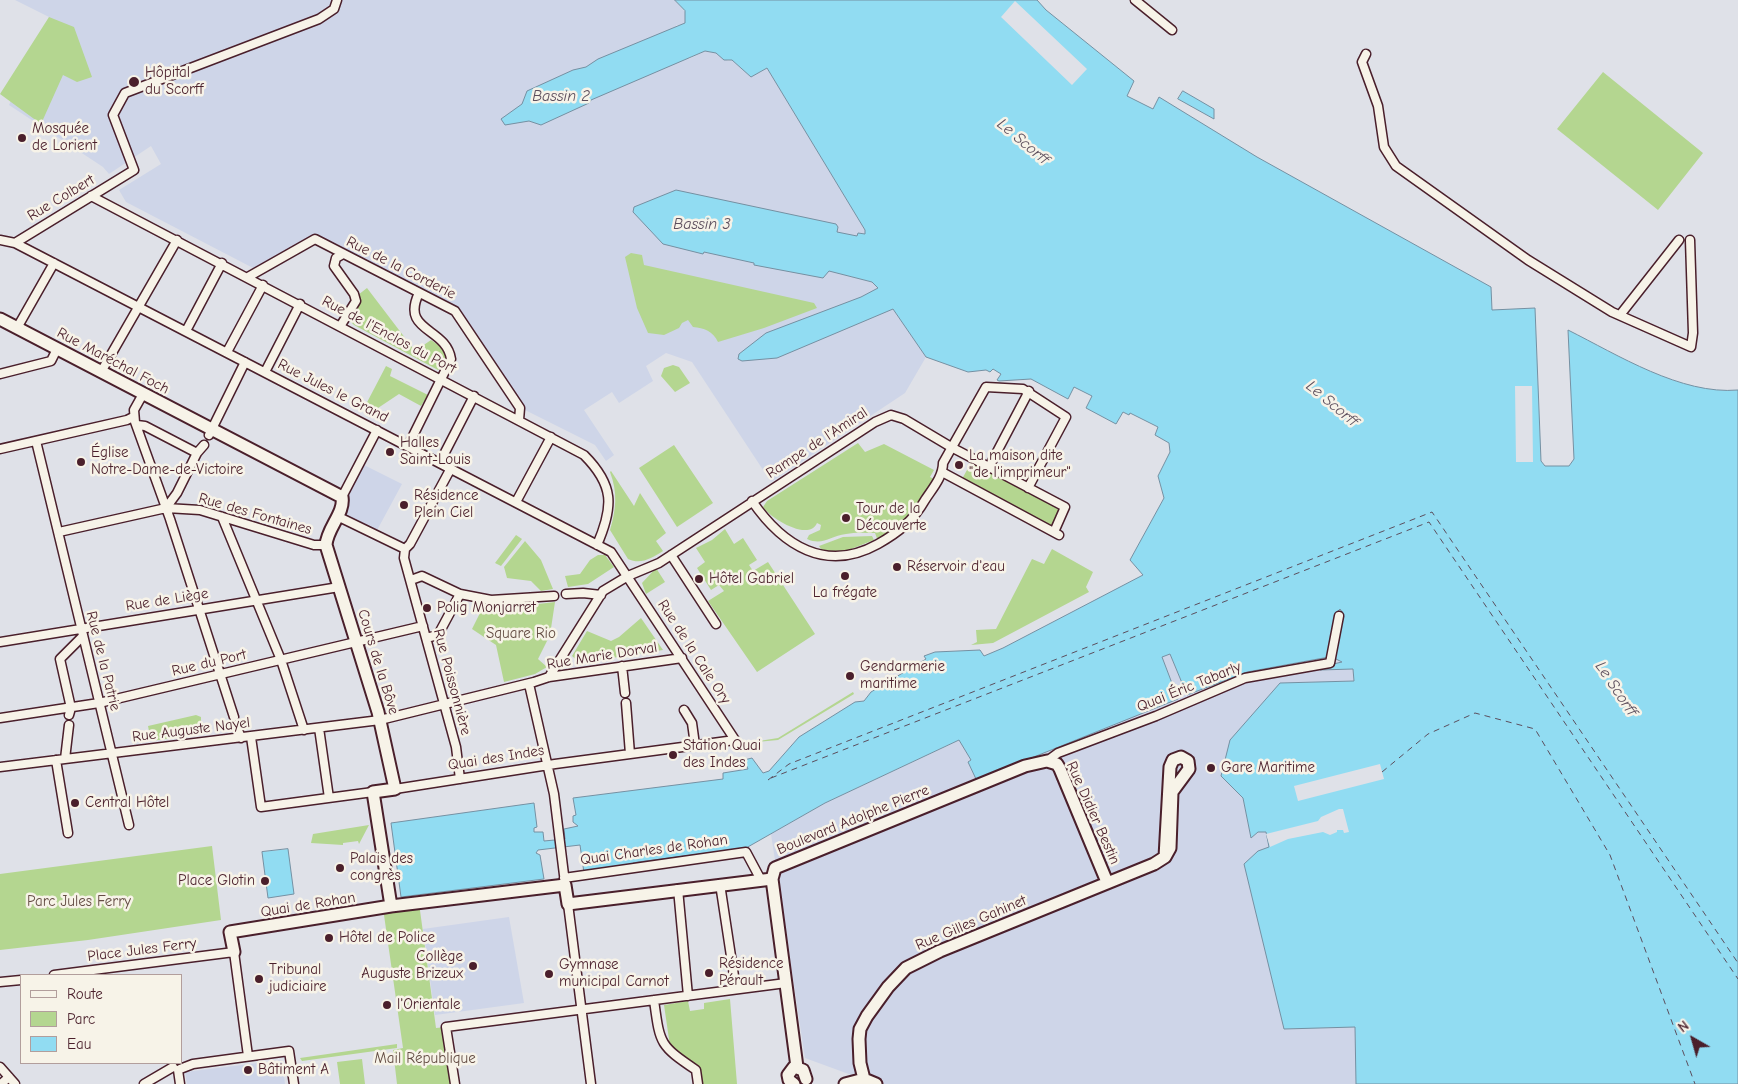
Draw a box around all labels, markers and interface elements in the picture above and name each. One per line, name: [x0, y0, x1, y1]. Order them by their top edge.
place label: Hôpital du Scorff: [145, 64, 203, 99]
marker: Hôpital du Scorff: [127, 75, 141, 89]
water label: Bassin 2: [532, 86, 590, 106]
water label: Le Scorff: [993, 115, 1053, 169]
place label: Mosquée de Lorient: [32, 120, 97, 155]
marker: Mosquée de Lorient: [16, 132, 28, 144]
street label: Rue Colbert: [24, 171, 98, 225]
water label: Bassin 3: [673, 214, 731, 234]
street label: Rue de la Corderie: [343, 233, 459, 303]
street label: Rue de l'Enclos du Port: [319, 292, 459, 378]
street label: Rue Maréchal Foch: [54, 324, 172, 398]
street label: Rue Jules le Grand: [275, 355, 391, 427]
water label: Le Scorff: [1302, 377, 1362, 431]
street label: Rampe de l'Amiral: [763, 404, 871, 482]
place label: Halles Saint-Louis: [400, 434, 471, 469]
place label: Église Notre-Dame-de-Victoire: [91, 444, 243, 479]
marker: Halles Saint-Louis: [384, 446, 396, 458]
place label: La maison dite "de l'imprimeur": [969, 447, 1071, 482]
marker: Église Notre-Dame-de-Victoire: [75, 456, 87, 468]
marker: La maison dite "de l'imprimeur": [953, 459, 965, 471]
place label: Résidence Plein Ciel: [414, 487, 478, 522]
street label: Rue des Fontaines: [196, 489, 314, 539]
marker: Résidence Plein Ciel: [398, 499, 410, 511]
place label: Tour de la Découverte: [856, 500, 927, 535]
marker: Tour de la Découverte: [840, 512, 852, 524]
place label: Réservoir d'eau: [907, 558, 1005, 576]
marker: Réservoir d'eau: [891, 561, 903, 573]
place label: Hôtel Gabriel: [709, 570, 794, 588]
marker: La frégate: [839, 570, 851, 582]
marker: Hôtel Gabriel: [693, 573, 705, 585]
place label: La frégate: [813, 584, 877, 602]
street label: Rue de Liège: [124, 585, 210, 615]
street label: Rue de la Cale Ory: [654, 596, 734, 708]
place label: Polig Monjarret: [437, 599, 536, 617]
marker: Polig Monjarret: [421, 602, 433, 614]
street label: Cours de la Bôve: [353, 607, 403, 717]
street label: Rue de la Patrie: [82, 609, 124, 713]
park label: Square Rio: [486, 625, 556, 643]
street label: Rue Poissonnière: [429, 627, 475, 737]
street label: Rue Marie Dorval: [545, 638, 659, 674]
street label: Rue du Port: [170, 646, 248, 680]
place label: Gendarmerie maritime: [860, 658, 945, 693]
street label: Quai Éric Tabarly: [1134, 658, 1244, 716]
water label: Le Scorff: [1591, 658, 1641, 720]
marker: Gendarmerie maritime: [844, 670, 856, 682]
street label: Rue Auguste Nayel: [131, 714, 251, 746]
place label: Station Quai des Indes: [683, 737, 761, 772]
street label: Quai des Indes: [447, 742, 545, 774]
marker: Station Quai des Indes: [667, 749, 679, 761]
street label: Rue Didier Bestin: [1062, 759, 1124, 867]
place label: Gare Maritime: [1221, 759, 1315, 777]
marker: Gare Maritime: [1205, 762, 1217, 774]
street label: Boulevard Adolphe Pierre: [774, 781, 932, 859]
place label: Central Hôtel: [85, 794, 169, 812]
marker: Central Hôtel: [69, 797, 81, 809]
street label: Quai Charles de Rohan: [579, 831, 729, 869]
place label: Palais des congrès: [350, 850, 413, 885]
marker: Palais des congrès: [334, 862, 346, 874]
place label: Place Glotin: [178, 872, 255, 890]
marker: Place Glotin: [259, 875, 271, 887]
street label: Quai de Rohan: [259, 889, 357, 921]
street label: Rue Gilles Gahinet: [913, 892, 1029, 954]
park label: Parc Jules Ferry: [27, 893, 131, 911]
place label: Hôtel de Police: [339, 929, 435, 947]
marker: Hôtel de Police: [323, 932, 335, 944]
street label: Place Jules Ferry: [86, 934, 198, 966]
place label: Collège Auguste Brizeux: [361, 948, 463, 983]
place label: Résidence Pérault: [719, 955, 783, 990]
place label: Gymnase municipal Carnot: [559, 956, 669, 991]
marker: Collège Auguste Brizeux: [467, 960, 479, 972]
place label: Tribunal judiciaire: [269, 961, 327, 996]
marker: Résidence Pérault: [703, 967, 715, 979]
marker: Gymnase municipal Carnot: [543, 968, 555, 980]
marker: Tribunal judiciaire: [253, 973, 265, 985]
legend: [20, 974, 182, 1064]
text: Route: [67, 985, 103, 1003]
place label: l'Orientale: [397, 996, 460, 1014]
marker: l'Orientale: [381, 999, 393, 1011]
text: Parc: [67, 1010, 95, 1028]
north arrow: [1668, 1014, 1718, 1064]
text: N: [1675, 1017, 1692, 1036]
text: Eau: [67, 1035, 91, 1053]
park label: Mail République: [374, 1050, 476, 1068]
place label: Bâtiment A: [258, 1061, 329, 1079]
marker: Bâtiment A: [242, 1064, 254, 1076]

